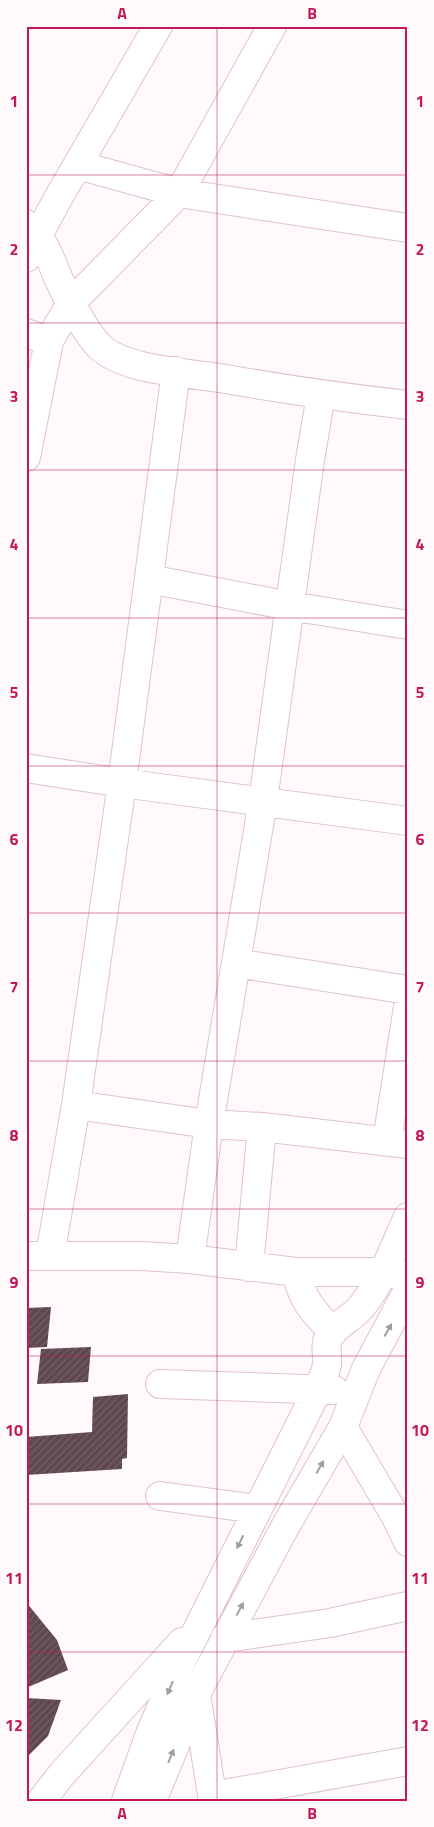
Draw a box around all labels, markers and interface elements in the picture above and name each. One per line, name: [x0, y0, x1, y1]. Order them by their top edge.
text: A: [117, 1, 127, 25]
text: B: [307, 1, 317, 25]
text: 1: [10, 89, 18, 113]
text: 1: [416, 89, 424, 113]
text: 2: [10, 237, 18, 261]
text: 2: [416, 237, 424, 261]
text: 3: [10, 384, 18, 408]
text: 3: [416, 384, 424, 408]
text: 4: [10, 532, 19, 556]
text: 4: [416, 532, 425, 556]
text: 5: [10, 680, 19, 704]
text: 5: [416, 680, 425, 704]
text: 6: [10, 827, 19, 851]
text: 6: [416, 827, 425, 851]
text: 7: [10, 975, 18, 999]
text: 7: [416, 975, 424, 999]
text: 8: [10, 1123, 19, 1147]
text: 8: [416, 1123, 425, 1147]
text: 9: [10, 1270, 19, 1294]
text: 9: [416, 1270, 425, 1294]
one-way arrow: [383, 1323, 392, 1337]
text: 10: [5, 1418, 23, 1442]
text: 10: [411, 1418, 429, 1442]
one-way arrow: [315, 1461, 324, 1474]
one-way arrow: [236, 1535, 244, 1549]
text: 11: [5, 1566, 23, 1590]
text: 11: [411, 1566, 429, 1590]
one-way arrow: [236, 1602, 245, 1616]
one-way arrow: [165, 1681, 173, 1695]
text: 12: [5, 1713, 23, 1737]
text: 12: [411, 1713, 429, 1737]
one-way arrow: [167, 1748, 175, 1763]
text: A: [117, 1801, 127, 1825]
text: B: [307, 1801, 317, 1825]

